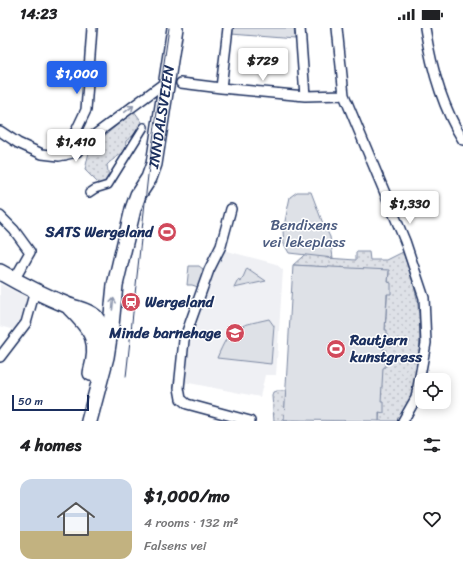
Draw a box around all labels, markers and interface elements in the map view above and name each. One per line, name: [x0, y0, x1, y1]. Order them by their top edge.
text: 14:23: [20, 1, 57, 27]
pin: $729: [239, 48, 287, 82]
text: $729: [247, 49, 279, 72]
pin: $1,000: [44, 61, 110, 95]
text: $1,000: [56, 62, 98, 85]
street label: INNDALSVEIEN: [140, 63, 182, 173]
one-way arrow: [123, 105, 134, 113]
pin: $1,410: [43, 129, 109, 163]
text: $1,410: [56, 130, 96, 153]
pin: $1,330: [377, 191, 443, 225]
text: $1,330: [390, 192, 430, 215]
park label: Bendixens vei lekeplass: [263, 212, 345, 255]
place label: SATS Wergeland: [44, 219, 154, 245]
sports icon: SATS Wergeland: [156, 221, 178, 243]
place label: Wergeland: [145, 289, 215, 315]
station icon: Wergeland: [120, 291, 142, 313]
one-way arrow: [109, 298, 117, 311]
place label: Minde barnehage: [108, 320, 222, 346]
school or university icon: Minde barnehage: [224, 322, 246, 344]
place label: Rautjern kunstgress: [349, 327, 423, 370]
sports icon: Rautjern kunstgress: [325, 338, 347, 360]
map controls: [415, 373, 451, 409]
button: locate: [415, 373, 451, 409]
text: 50 m: [18, 392, 43, 411]
scale bar: [12, 393, 89, 412]
text: 4 homes: [20, 430, 81, 460]
icon: filters: [421, 434, 443, 456]
text: $1,000/mo: [144, 481, 230, 511]
icon: home: [52, 495, 100, 543]
icon: heart: [421, 508, 443, 530]
text: 4 rooms · 132 m²: [144, 511, 238, 534]
text: Falsens vei: [144, 534, 206, 557]

